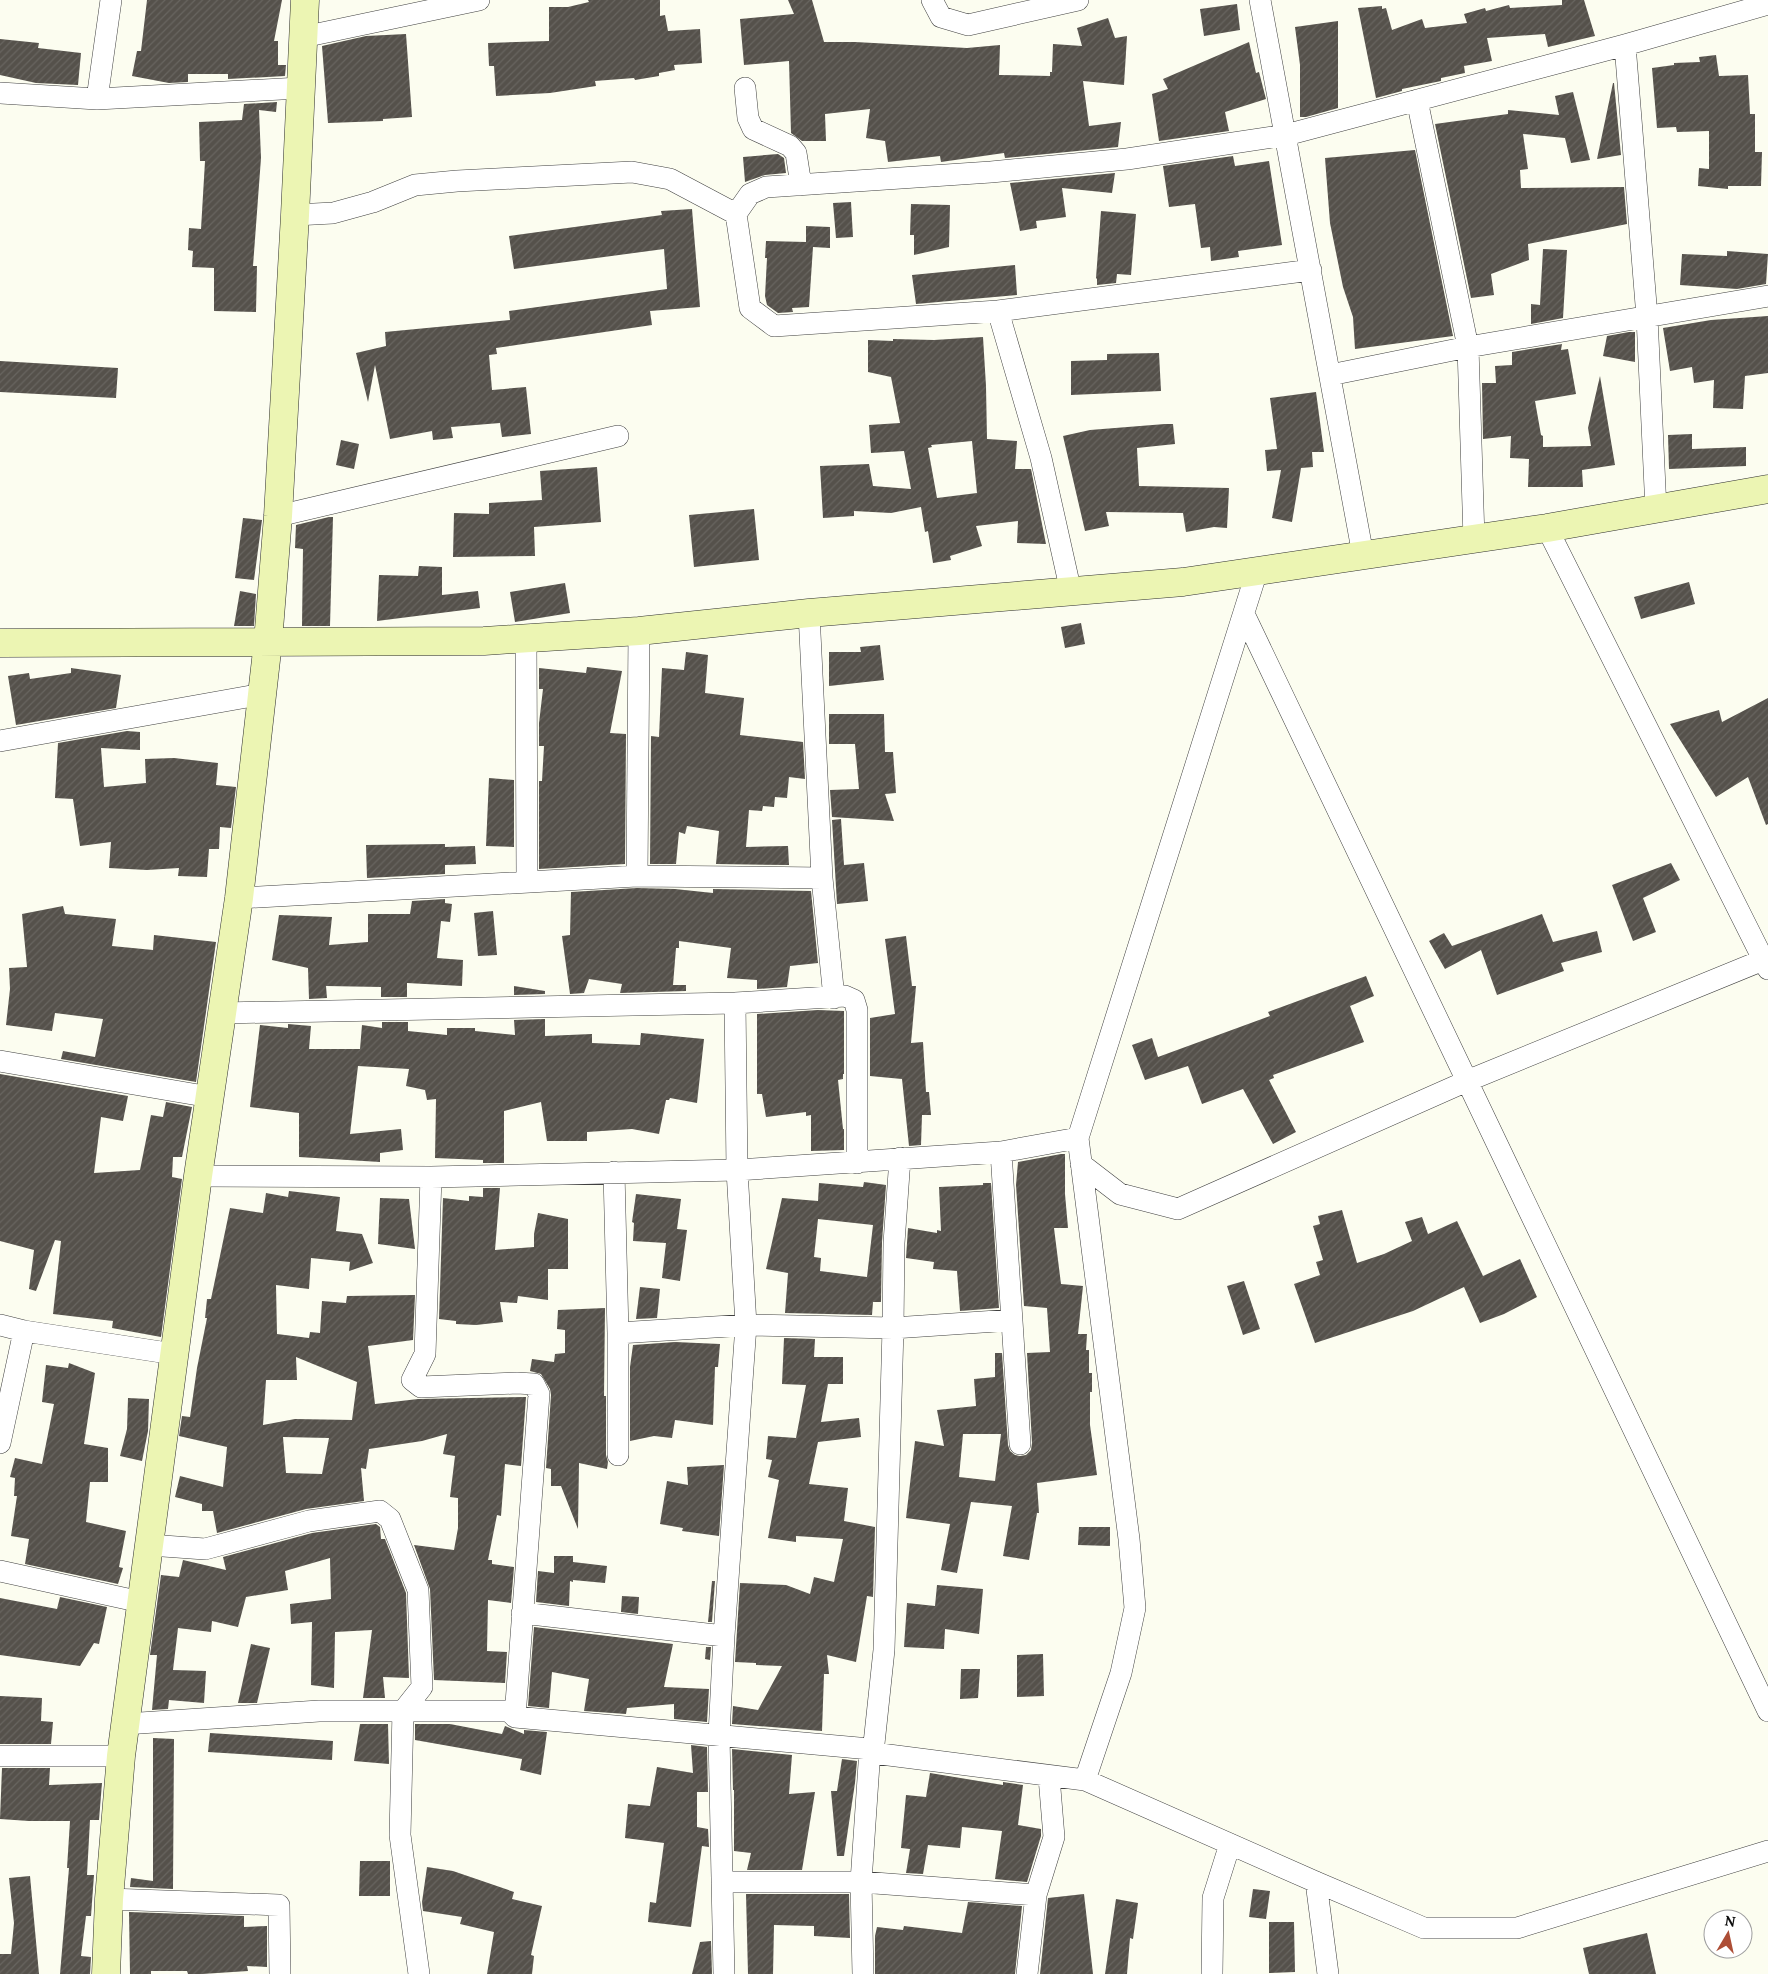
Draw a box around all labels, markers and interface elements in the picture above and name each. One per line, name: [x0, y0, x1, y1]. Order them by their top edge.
north arrow: [1703, 1909, 1753, 1959]
text: N: [1723, 1911, 1737, 1931]

